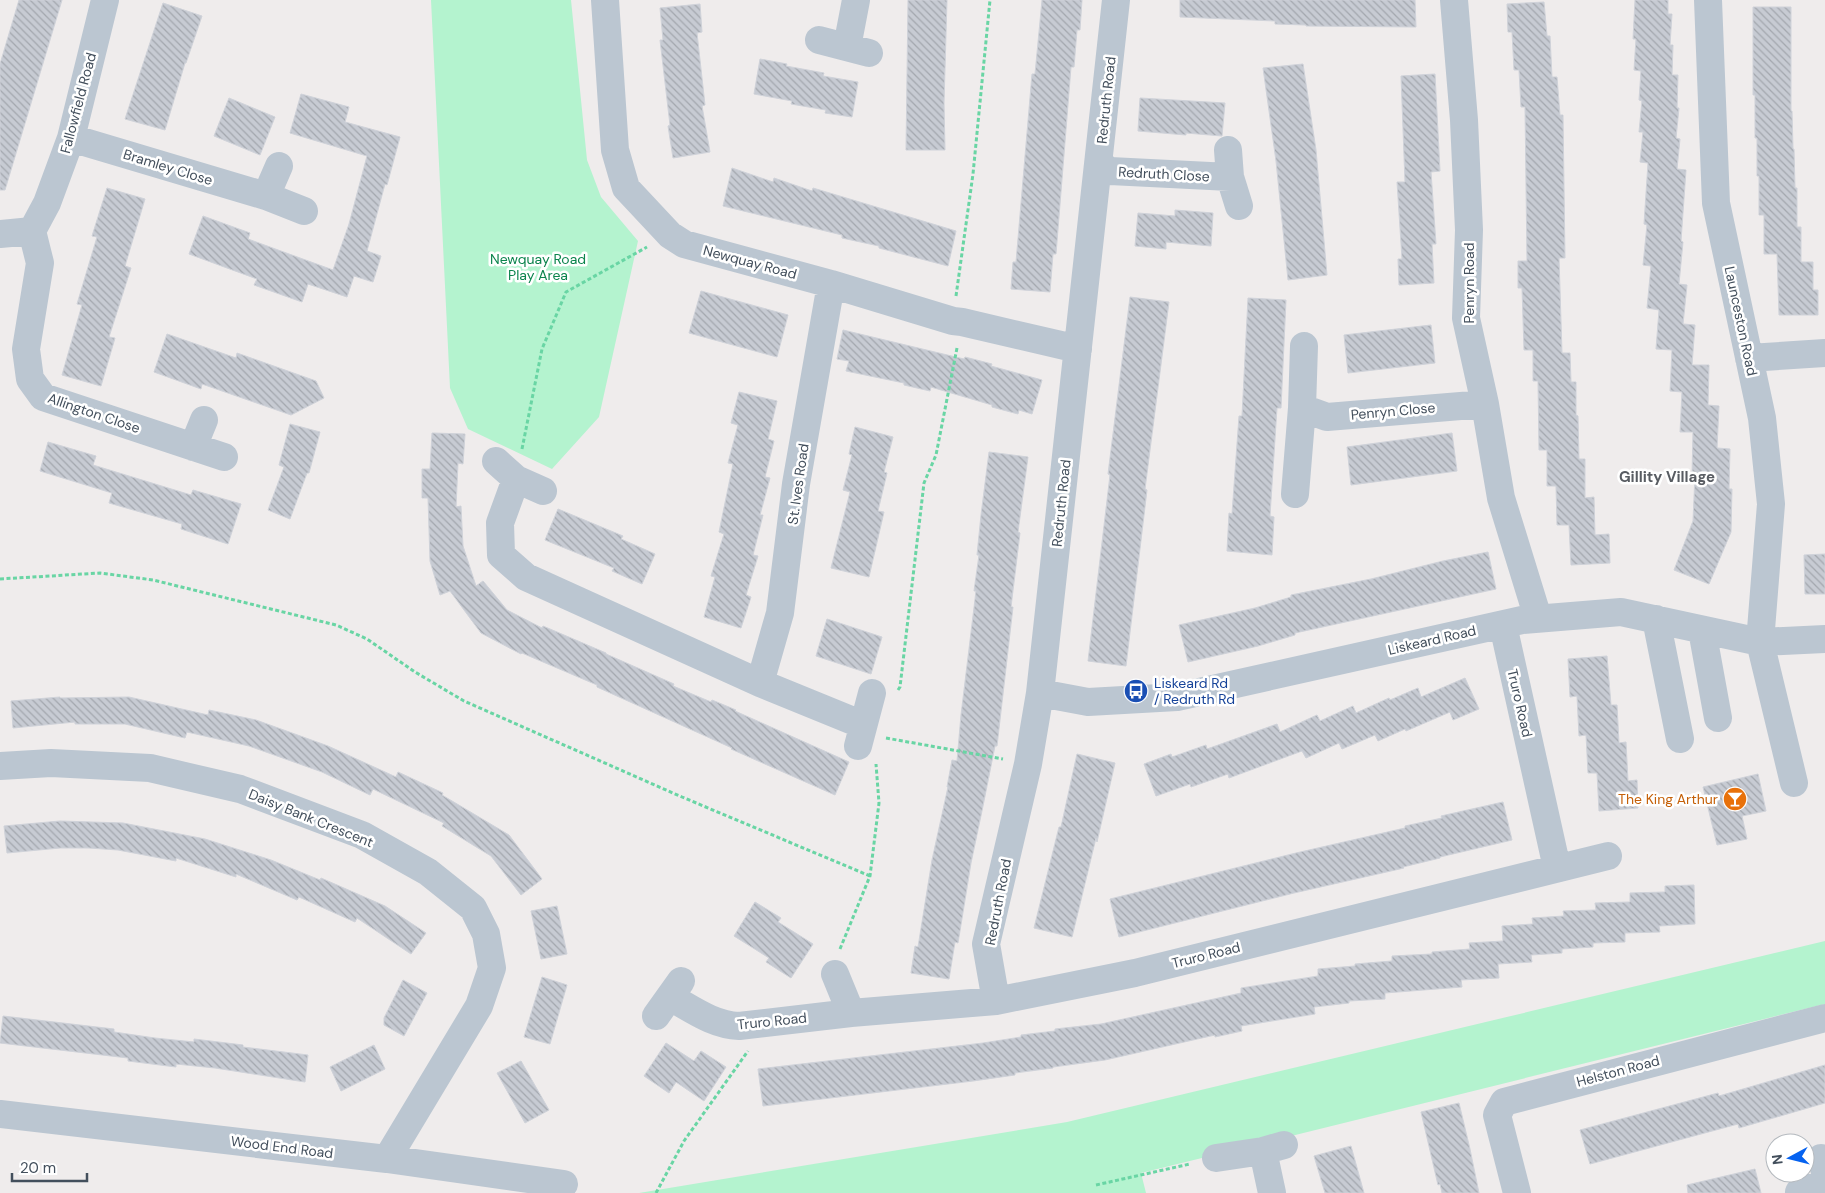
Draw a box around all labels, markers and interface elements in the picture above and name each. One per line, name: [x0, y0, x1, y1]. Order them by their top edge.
street label: Fallowfield Road: [56, 51, 100, 155]
street label: Redruth Road: [1092, 55, 1120, 145]
street label: Bramley Close: [121, 145, 215, 189]
street label: Redruth Close: [1118, 163, 1210, 185]
street label: Newquay Road: [701, 241, 799, 283]
street label: Penryn Road: [1460, 242, 1478, 324]
park label: Newquay Road Play Area: [490, 250, 586, 284]
street label: Launceston Road: [1721, 265, 1761, 377]
street label: Allington Close: [45, 389, 143, 437]
street label: Penryn Close: [1350, 398, 1436, 424]
street label: St. Ives Road: [783, 442, 813, 526]
street label: Redruth Road: [1047, 458, 1075, 548]
district label: Gillity Village: [1619, 467, 1715, 487]
street label: Liskeard Road: [1386, 621, 1478, 659]
street label: Truro Road: [1503, 667, 1537, 739]
place label: Liskeard Rd / Redruth Rd: [1154, 674, 1235, 708]
bus stop icon: Liskeard Rd / Redruth Rd: [1123, 678, 1149, 704]
street label: Daisy Bank Crescent: [246, 785, 376, 851]
bar icon: The King Arthur: [1722, 786, 1748, 812]
place label: The King Arthur: [1618, 790, 1718, 808]
street label: Redruth Road: [981, 857, 1015, 947]
street label: Truro Road: [1170, 938, 1242, 972]
street label: Truro Road: [736, 1008, 808, 1034]
street label: Helston Road: [1574, 1051, 1662, 1091]
street label: Wood End Road: [230, 1132, 334, 1162]
north arrow: [1765, 1133, 1815, 1183]
scale bar: [12, 1150, 88, 1182]
text: N: [1768, 1153, 1787, 1166]
text: 20 m: [20, 1158, 56, 1178]

